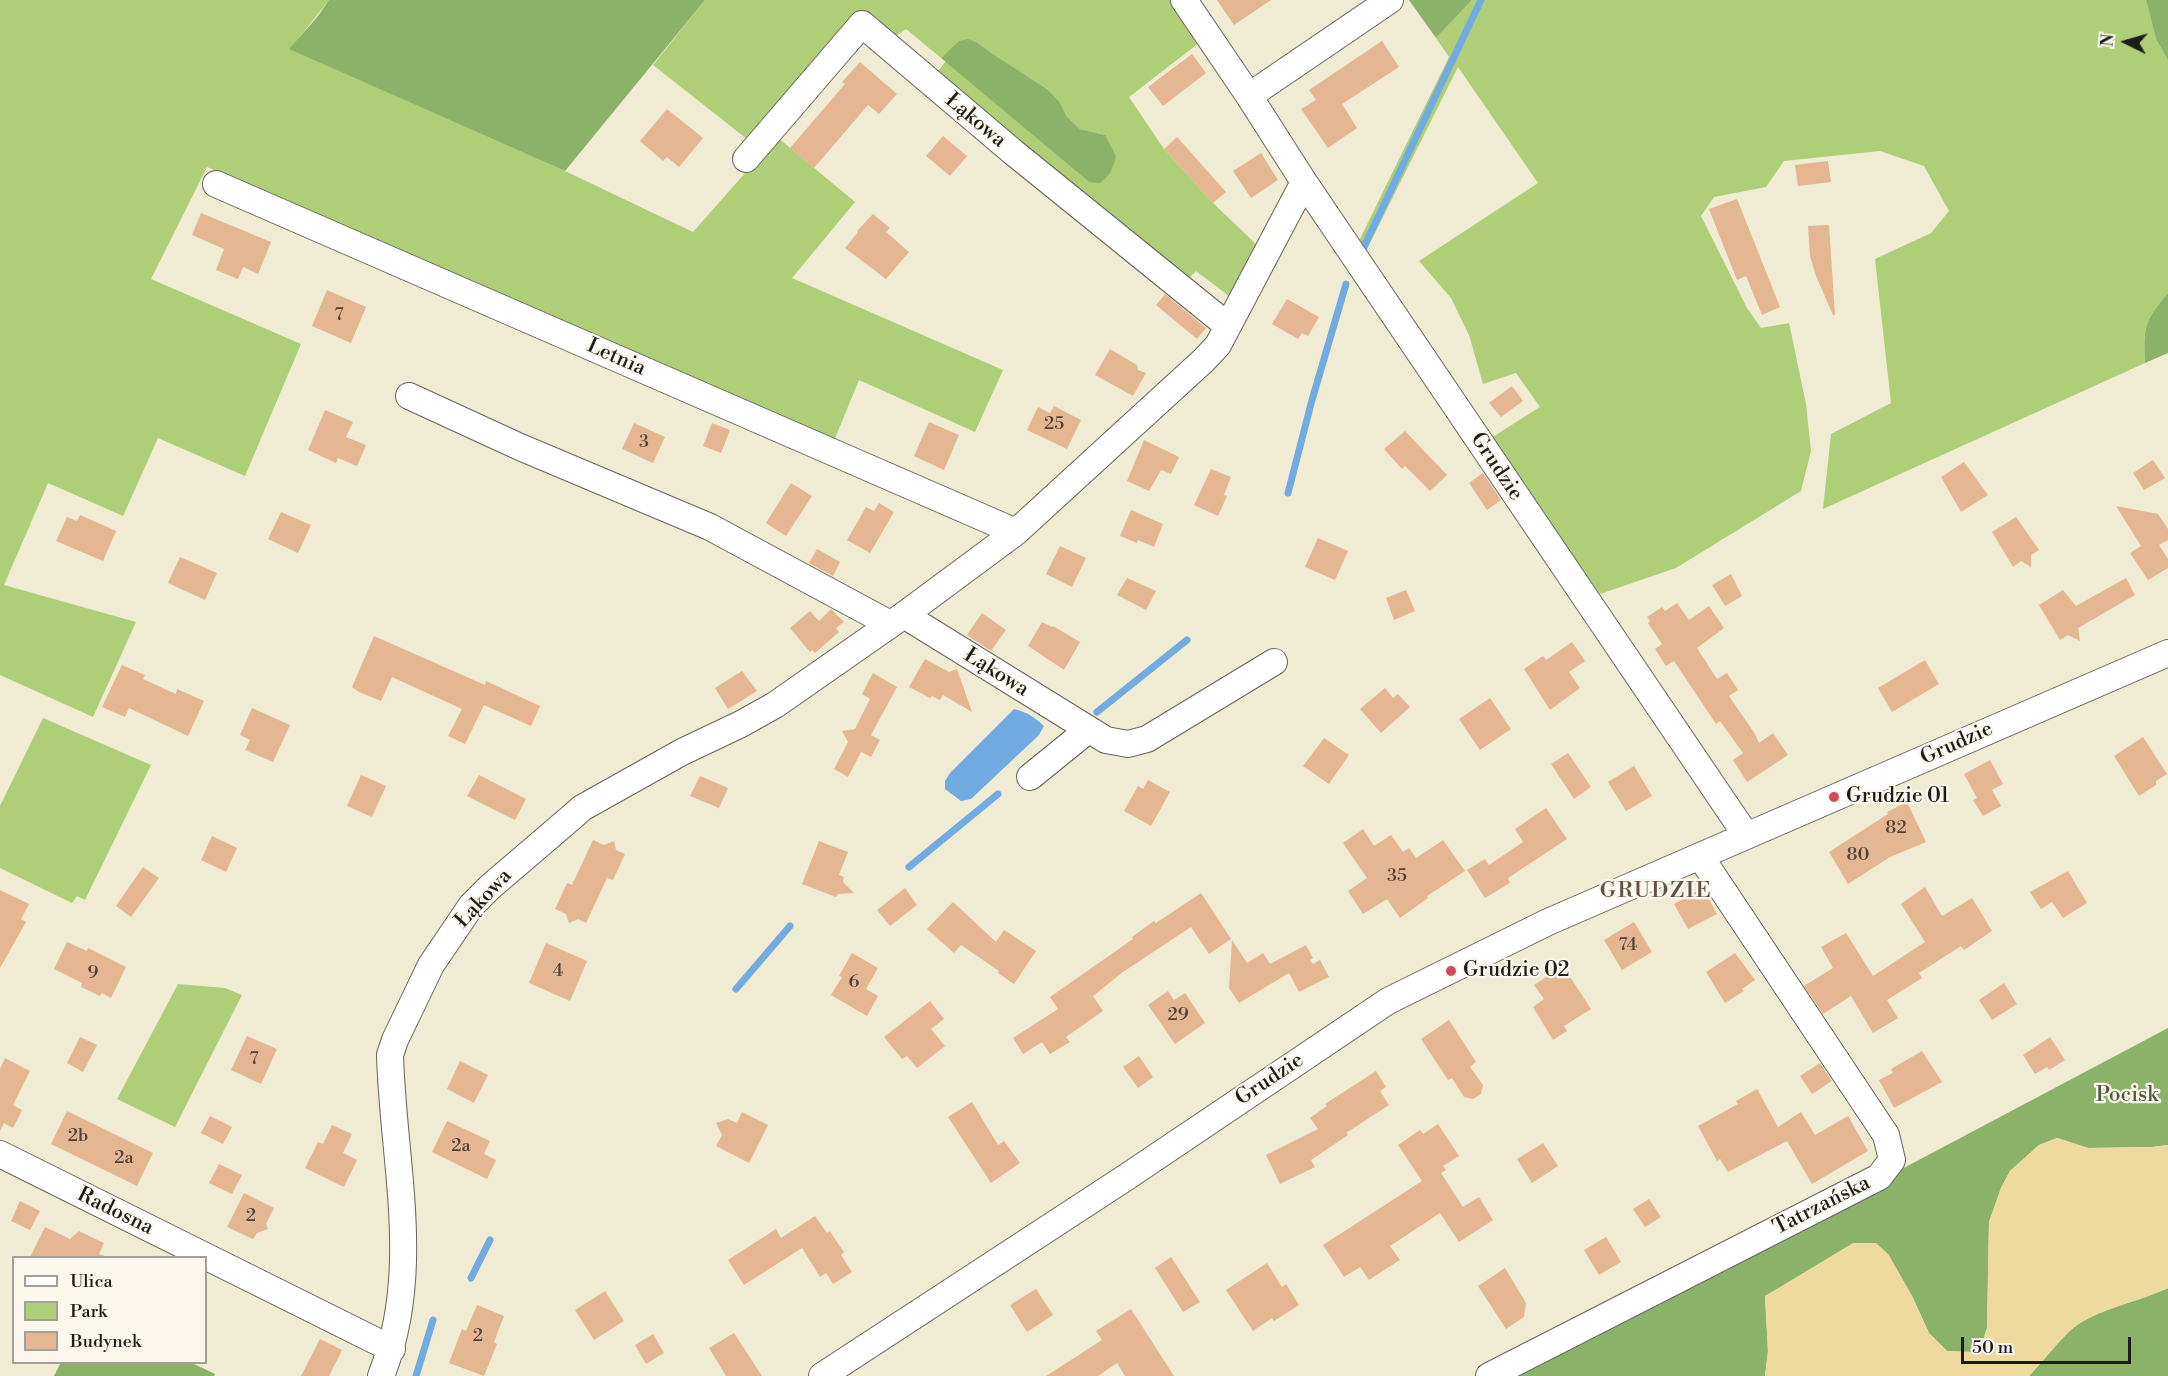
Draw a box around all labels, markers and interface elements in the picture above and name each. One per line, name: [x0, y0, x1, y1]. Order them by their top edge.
north arrow: [2096, 12, 2156, 72]
text: N: [2098, 33, 2119, 48]
street label: Łąkowa: [939, 88, 1011, 154]
house number: 7: [334, 305, 344, 327]
street label: Letnia: [583, 334, 649, 382]
house number: 25: [1044, 414, 1064, 436]
street label: Grudzie: [1464, 428, 1528, 506]
house number: 3: [639, 432, 649, 454]
street label: Łąkowa: [959, 643, 1033, 703]
street label: Grudzie: [1917, 717, 1997, 771]
place label: Grudzie 01: [1846, 784, 1949, 810]
marker: Grudzie 01: [1827, 790, 1841, 804]
house number: 82: [1885, 818, 1907, 840]
house number: 80: [1847, 845, 1869, 867]
street label: Łąkowa: [450, 864, 518, 934]
house number: 35: [1387, 866, 1407, 888]
district label: GRUDZIE: [1600, 879, 1712, 905]
house number: 74: [1619, 935, 1637, 957]
place label: Grudzie 02: [1463, 958, 1570, 984]
house number: 4: [553, 961, 563, 983]
house number: 9: [88, 963, 98, 985]
marker: Grudzie 02: [1444, 964, 1458, 978]
house number: 6: [849, 972, 859, 994]
house number: 29: [1167, 1005, 1189, 1027]
street label: Grudzie: [1231, 1048, 1309, 1112]
house number: 7: [249, 1049, 259, 1071]
park label: Pocisk: [2096, 1083, 2158, 1109]
house number: 2b: [68, 1126, 88, 1148]
house number: 2a: [451, 1136, 471, 1158]
house number: 2a: [114, 1148, 134, 1170]
street label: Tatrzańska: [1769, 1171, 1875, 1241]
street label: Radosna: [73, 1183, 157, 1241]
house number: 2: [246, 1206, 256, 1228]
legend: [12, 1256, 207, 1364]
text: Ulica: [70, 1270, 113, 1293]
text: Park: [70, 1300, 107, 1323]
scale bar: [1964, 1325, 2134, 1363]
house number: 2: [473, 1326, 483, 1348]
text: Budynek: [70, 1330, 141, 1353]
text: 50 m: [1972, 1336, 2013, 1359]

